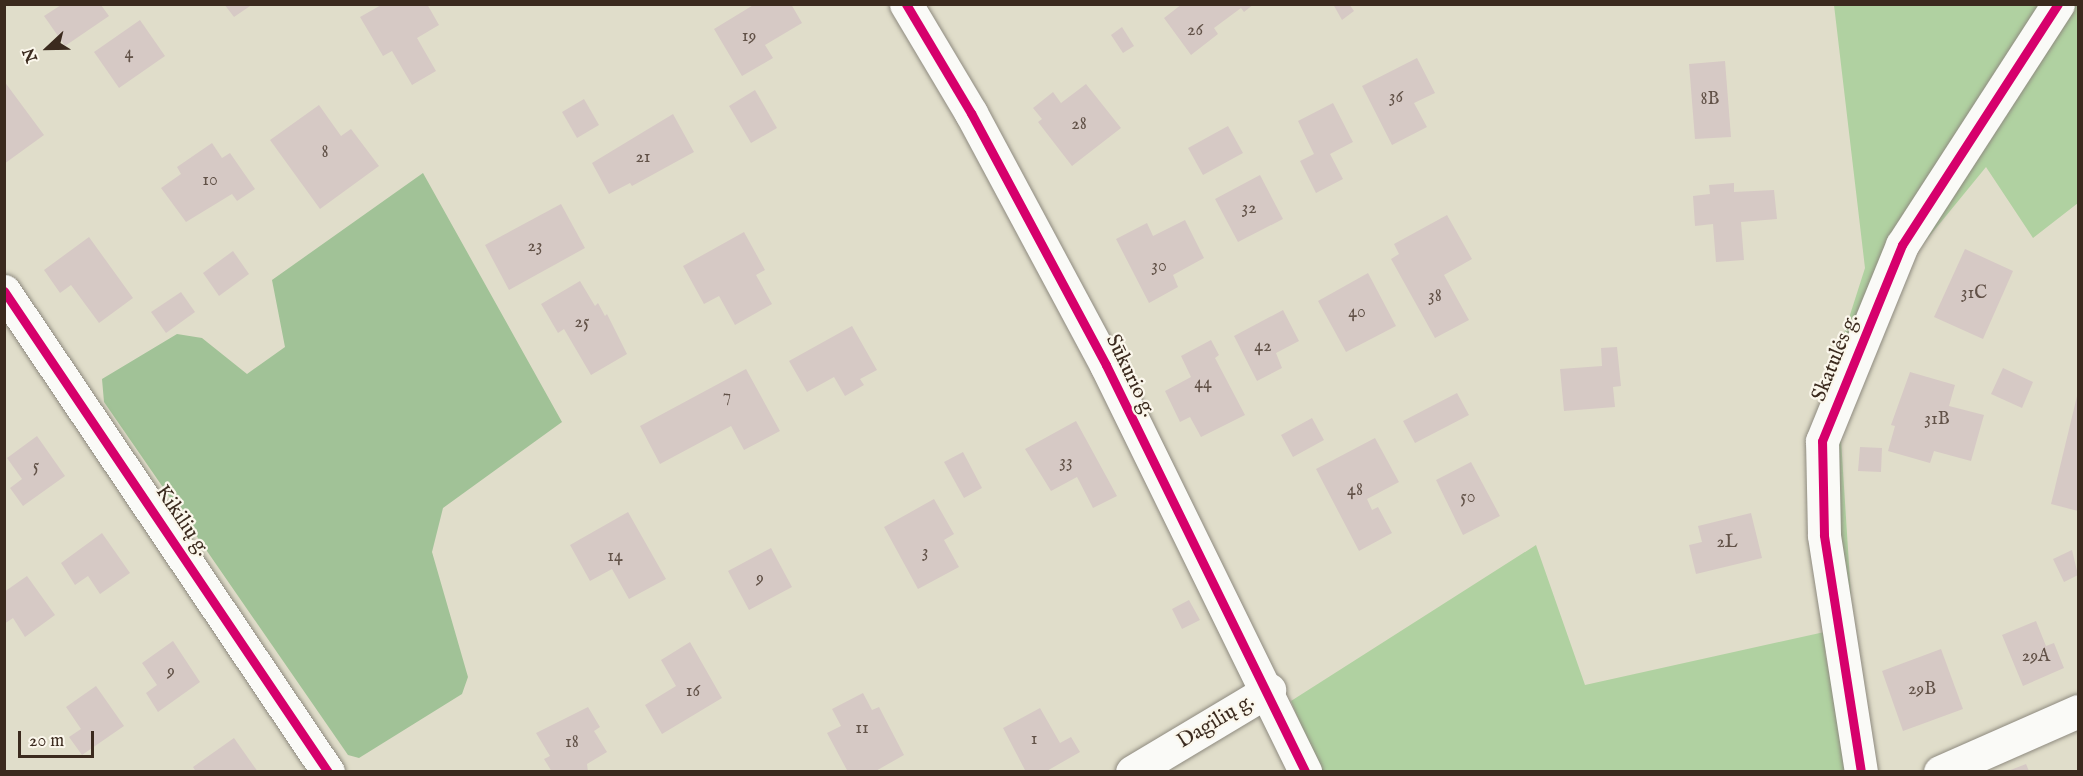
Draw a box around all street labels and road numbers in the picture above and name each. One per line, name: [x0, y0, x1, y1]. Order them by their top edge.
street label: Skatulės g.: [1807, 311, 1865, 405]
street label: Sūkurio g.: [1099, 331, 1161, 421]
street label: Kikilių g.: [149, 481, 215, 561]
street label: Dagilių g.: [1173, 689, 1259, 755]

